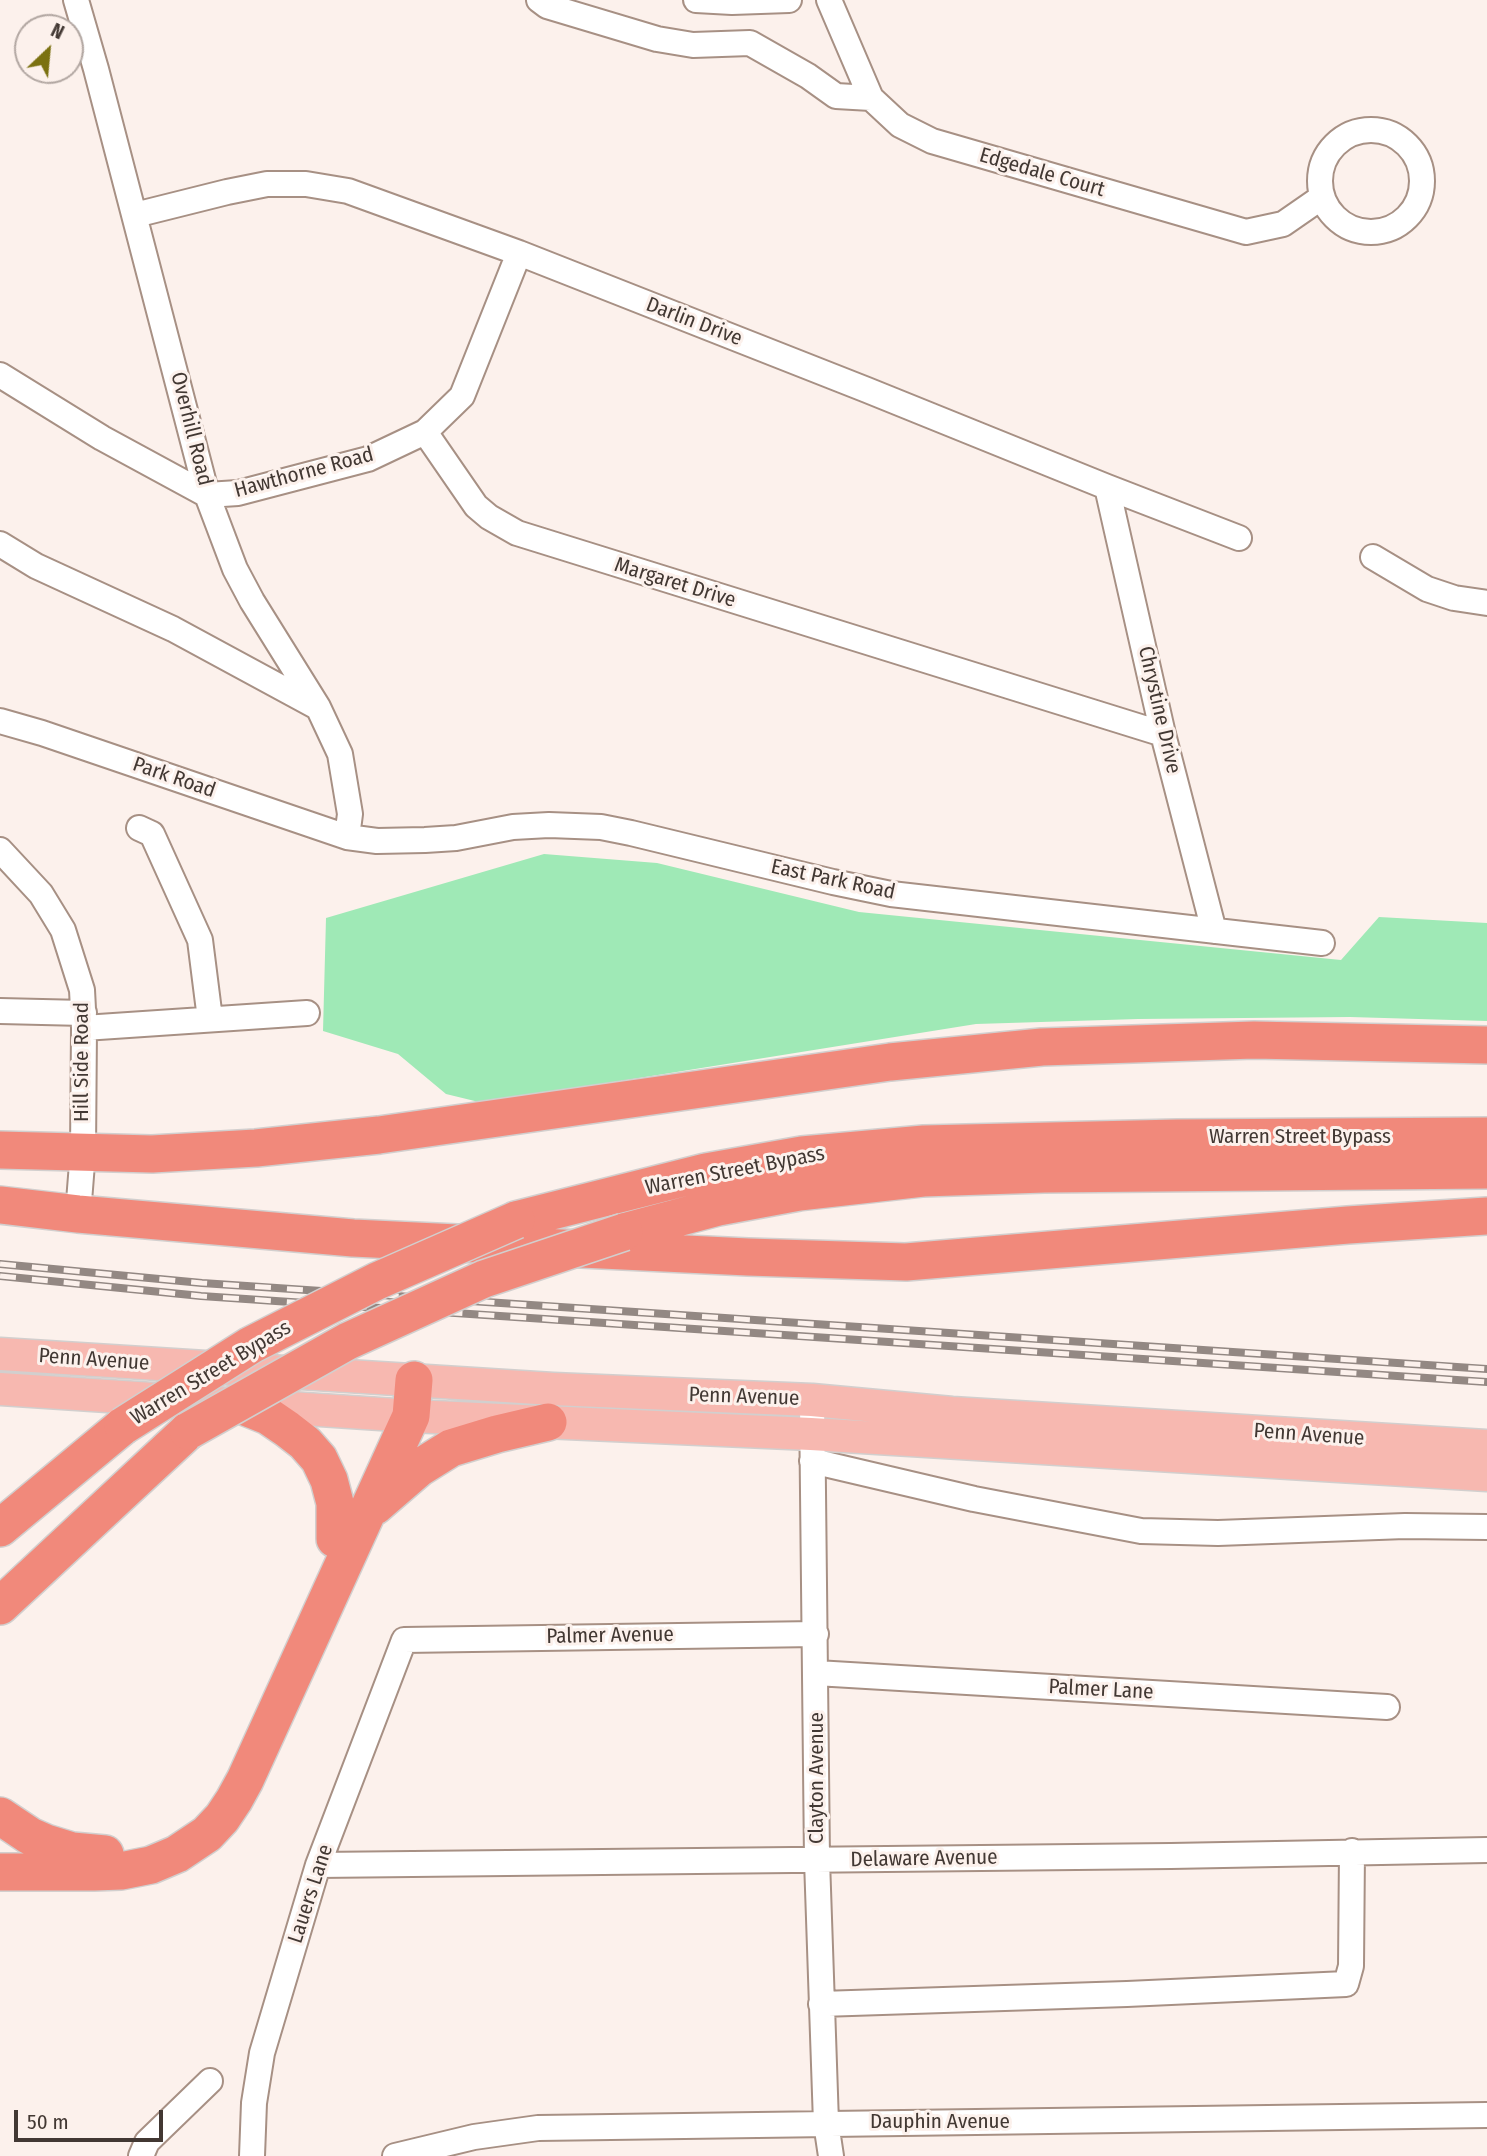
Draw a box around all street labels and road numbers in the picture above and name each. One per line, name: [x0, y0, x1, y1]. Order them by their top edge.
street label: Edgedale Court: [976, 143, 1108, 203]
street label: Darlin Drive: [642, 292, 746, 352]
street label: Overhill Road: [165, 370, 217, 488]
street label: Hawthorne Road: [232, 442, 376, 504]
street label: Margaret Drive: [611, 553, 739, 613]
street label: Chrystine Drive: [1132, 644, 1186, 776]
street label: Park Road: [129, 752, 219, 804]
street label: East Park Road: [769, 855, 897, 905]
street label: Hill Side Road: [69, 1002, 95, 1122]
street label: Warren Street Bypass: [1209, 1124, 1391, 1150]
street label: Warren Street Bypass: [643, 1141, 827, 1201]
street label: Warren Street Bypass: [126, 1315, 296, 1431]
street label: Penn Avenue: [38, 1344, 150, 1376]
street label: Penn Avenue: [688, 1382, 800, 1412]
street label: Penn Avenue: [1253, 1419, 1365, 1451]
street label: Palmer Avenue: [546, 1622, 674, 1650]
street label: Palmer Lane: [1048, 1675, 1154, 1705]
street label: Clayton Avenue: [804, 1712, 830, 1844]
street label: Lauers Lane: [283, 1841, 339, 1947]
street label: Delaware Avenue: [850, 1845, 998, 1873]
street label: Dauphin Avenue: [870, 2109, 1010, 2135]

